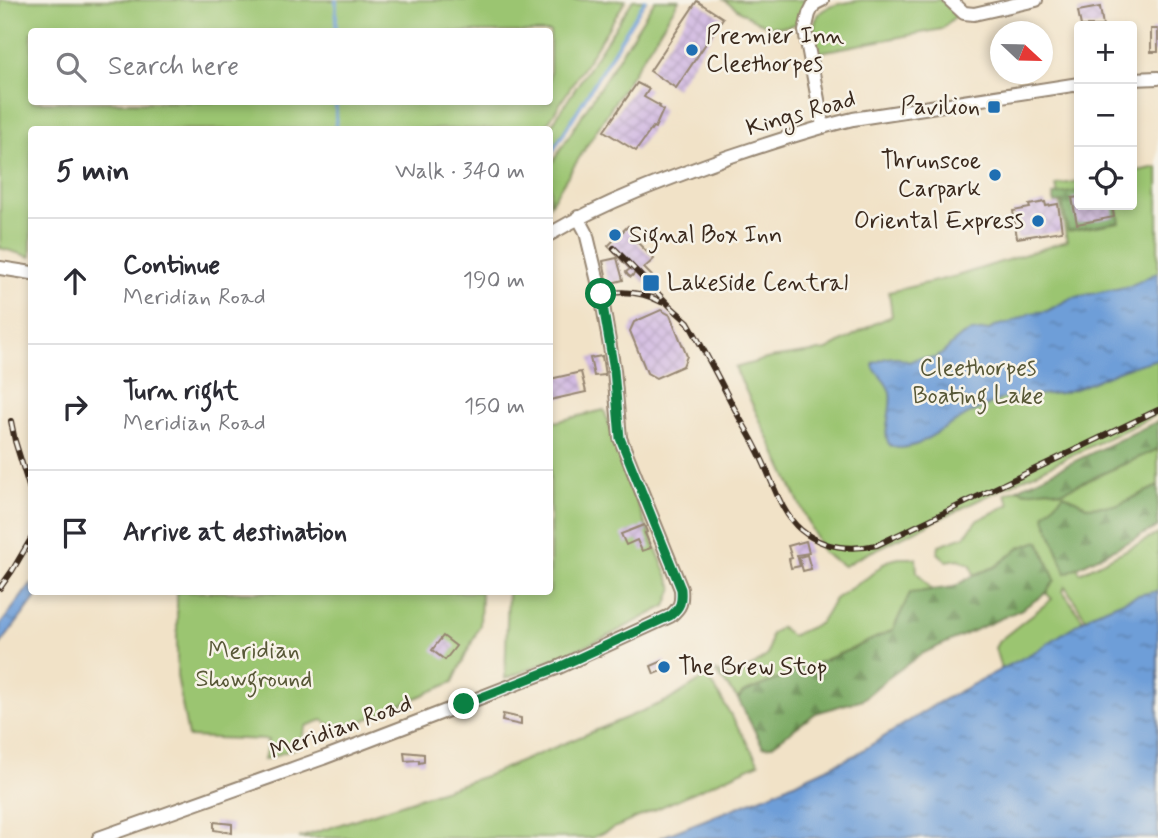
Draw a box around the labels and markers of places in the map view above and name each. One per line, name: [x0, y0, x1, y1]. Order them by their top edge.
place label: Premier Inn Cleethorpes: [706, 21, 845, 80]
marker: Premier Inn Cleethorpes: [684, 42, 700, 58]
place label: Pavilion: [900, 92, 980, 123]
marker: Pavilion: [986, 99, 1002, 115]
place label: Thrunscoe Carpark: [881, 146, 981, 205]
marker: Thrunscoe Carpark: [987, 167, 1003, 183]
place label: Oriental Express: [854, 206, 1024, 237]
marker: Oriental Express: [1030, 213, 1046, 229]
place label: Signal Box Inn: [629, 220, 782, 254]
marker: Signal Box Inn: [607, 227, 623, 243]
place label: Lakeside Central: [667, 268, 848, 299]
marker: Lakeside Central: [641, 273, 661, 293]
place label: The Brew Stop: [678, 652, 827, 683]
marker: The Brew Stop: [656, 659, 672, 675]

